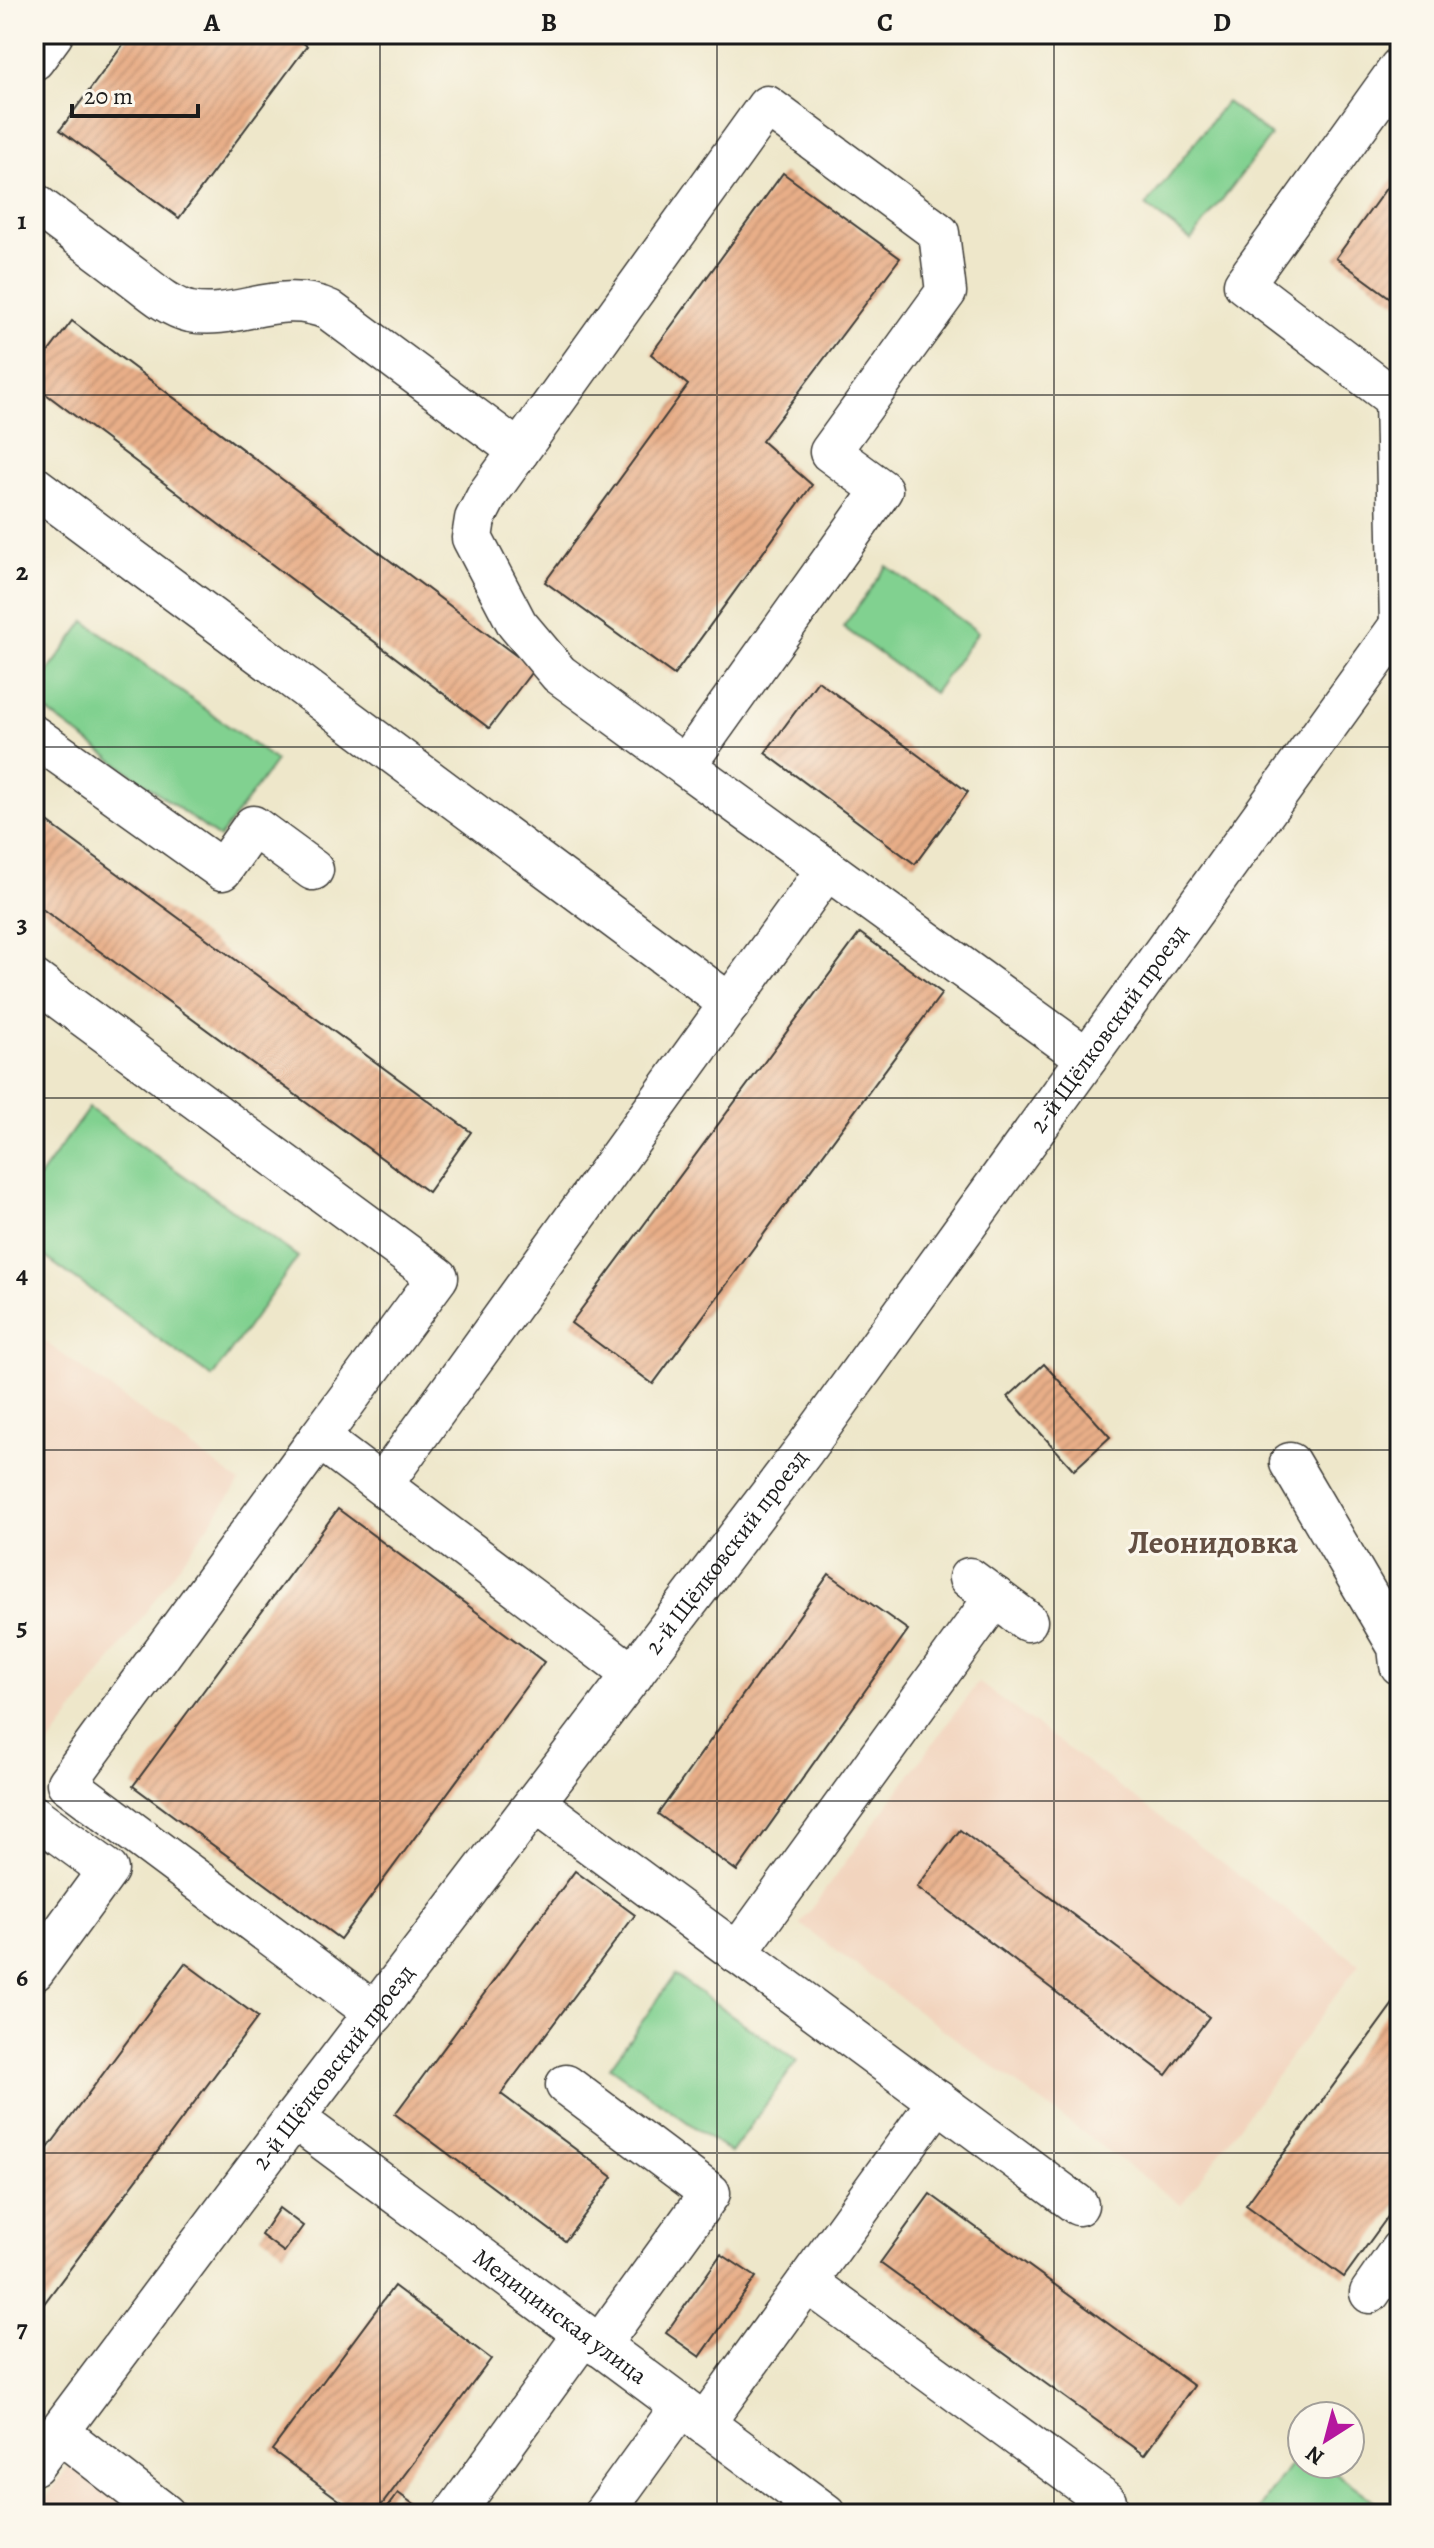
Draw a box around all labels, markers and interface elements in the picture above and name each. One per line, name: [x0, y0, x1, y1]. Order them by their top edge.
text: A: [203, 5, 221, 40]
text: B: [541, 5, 557, 40]
text: C: [877, 5, 893, 40]
text: D: [1213, 5, 1231, 40]
scale bar: [72, 68, 198, 118]
text: 20 m: [84, 80, 133, 112]
text: 1: [17, 203, 27, 238]
text: 2: [16, 554, 29, 589]
text: 3: [16, 906, 28, 941]
street label: 2-й Щёлковский проезд: [1022, 918, 1195, 1139]
text: 4: [16, 1257, 28, 1292]
street label: 2-й Щёлковский проезд: [638, 1443, 815, 1661]
district label: Леонидовка: [1128, 1520, 1299, 1564]
text: 5: [16, 1609, 28, 1644]
street label: 2-й Щёлковский проезд: [245, 1958, 422, 2176]
text: 6: [16, 1960, 28, 1995]
street label: Медицинская улица: [467, 2241, 654, 2392]
text: 7: [16, 2311, 28, 2346]
north arrow: [1286, 2400, 1366, 2480]
text: N: [1300, 2439, 1330, 2472]

